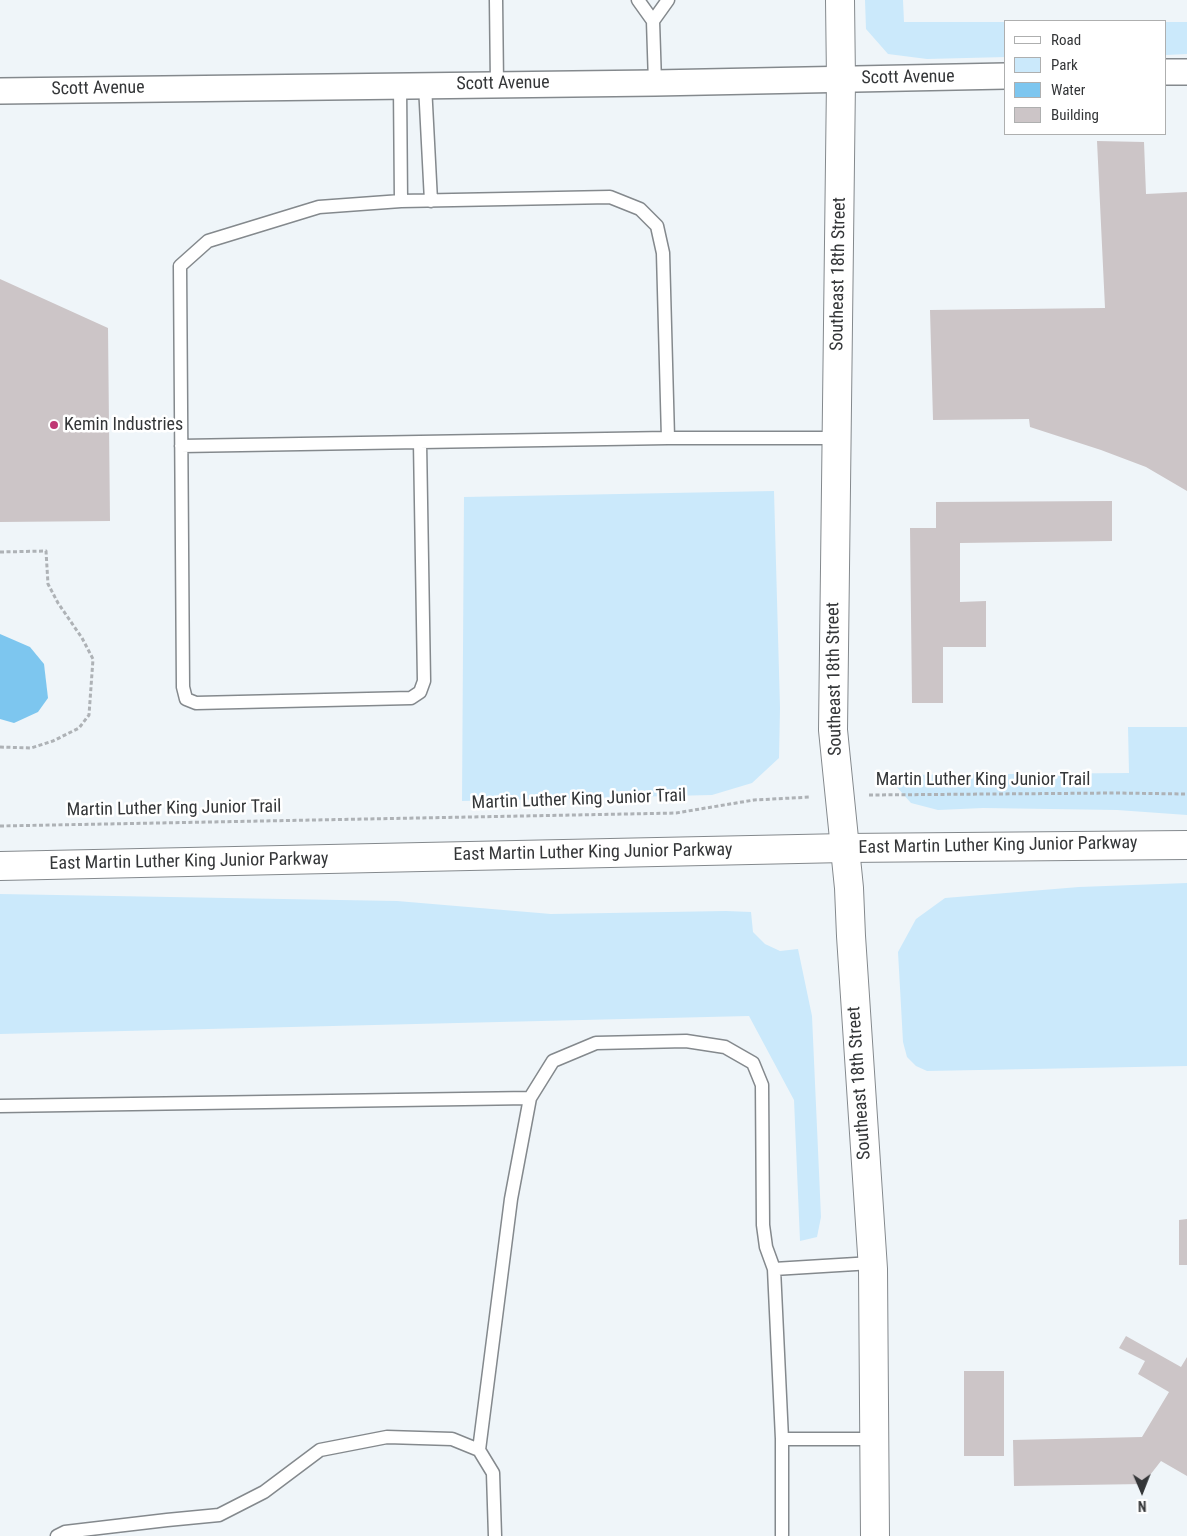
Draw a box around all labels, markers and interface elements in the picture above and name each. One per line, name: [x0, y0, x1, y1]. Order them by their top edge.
legend: [1004, 20, 1167, 135]
text: Road: [1051, 31, 1081, 49]
text: Park: [1051, 56, 1078, 74]
street label: Scott Avenue: [861, 66, 955, 90]
street label: Scott Avenue: [456, 72, 550, 96]
street label: Scott Avenue: [51, 77, 145, 101]
text: Water: [1051, 81, 1085, 99]
text: Building: [1051, 106, 1099, 124]
street label: Southeast 18th Street: [827, 197, 851, 351]
place label: Kemin Industries: [64, 414, 183, 436]
marker: Kemin Industries: [48, 419, 60, 431]
street label: Southeast 18th Street: [823, 602, 847, 756]
street label: Martin Luther King Junior Trail: [876, 769, 1090, 791]
street label: Martin Luther King Junior Trail: [471, 785, 687, 815]
street label: Martin Luther King Junior Trail: [66, 796, 282, 822]
street label: East Martin Luther King Junior Parkway: [858, 833, 1138, 859]
street label: East Martin Luther King Junior Parkway: [453, 840, 733, 866]
street label: East Martin Luther King Junior Parkway: [49, 849, 329, 875]
street label: Southeast 18th Street: [844, 1005, 876, 1161]
north arrow: [1117, 1466, 1167, 1516]
text: N: [1138, 1498, 1147, 1514]

